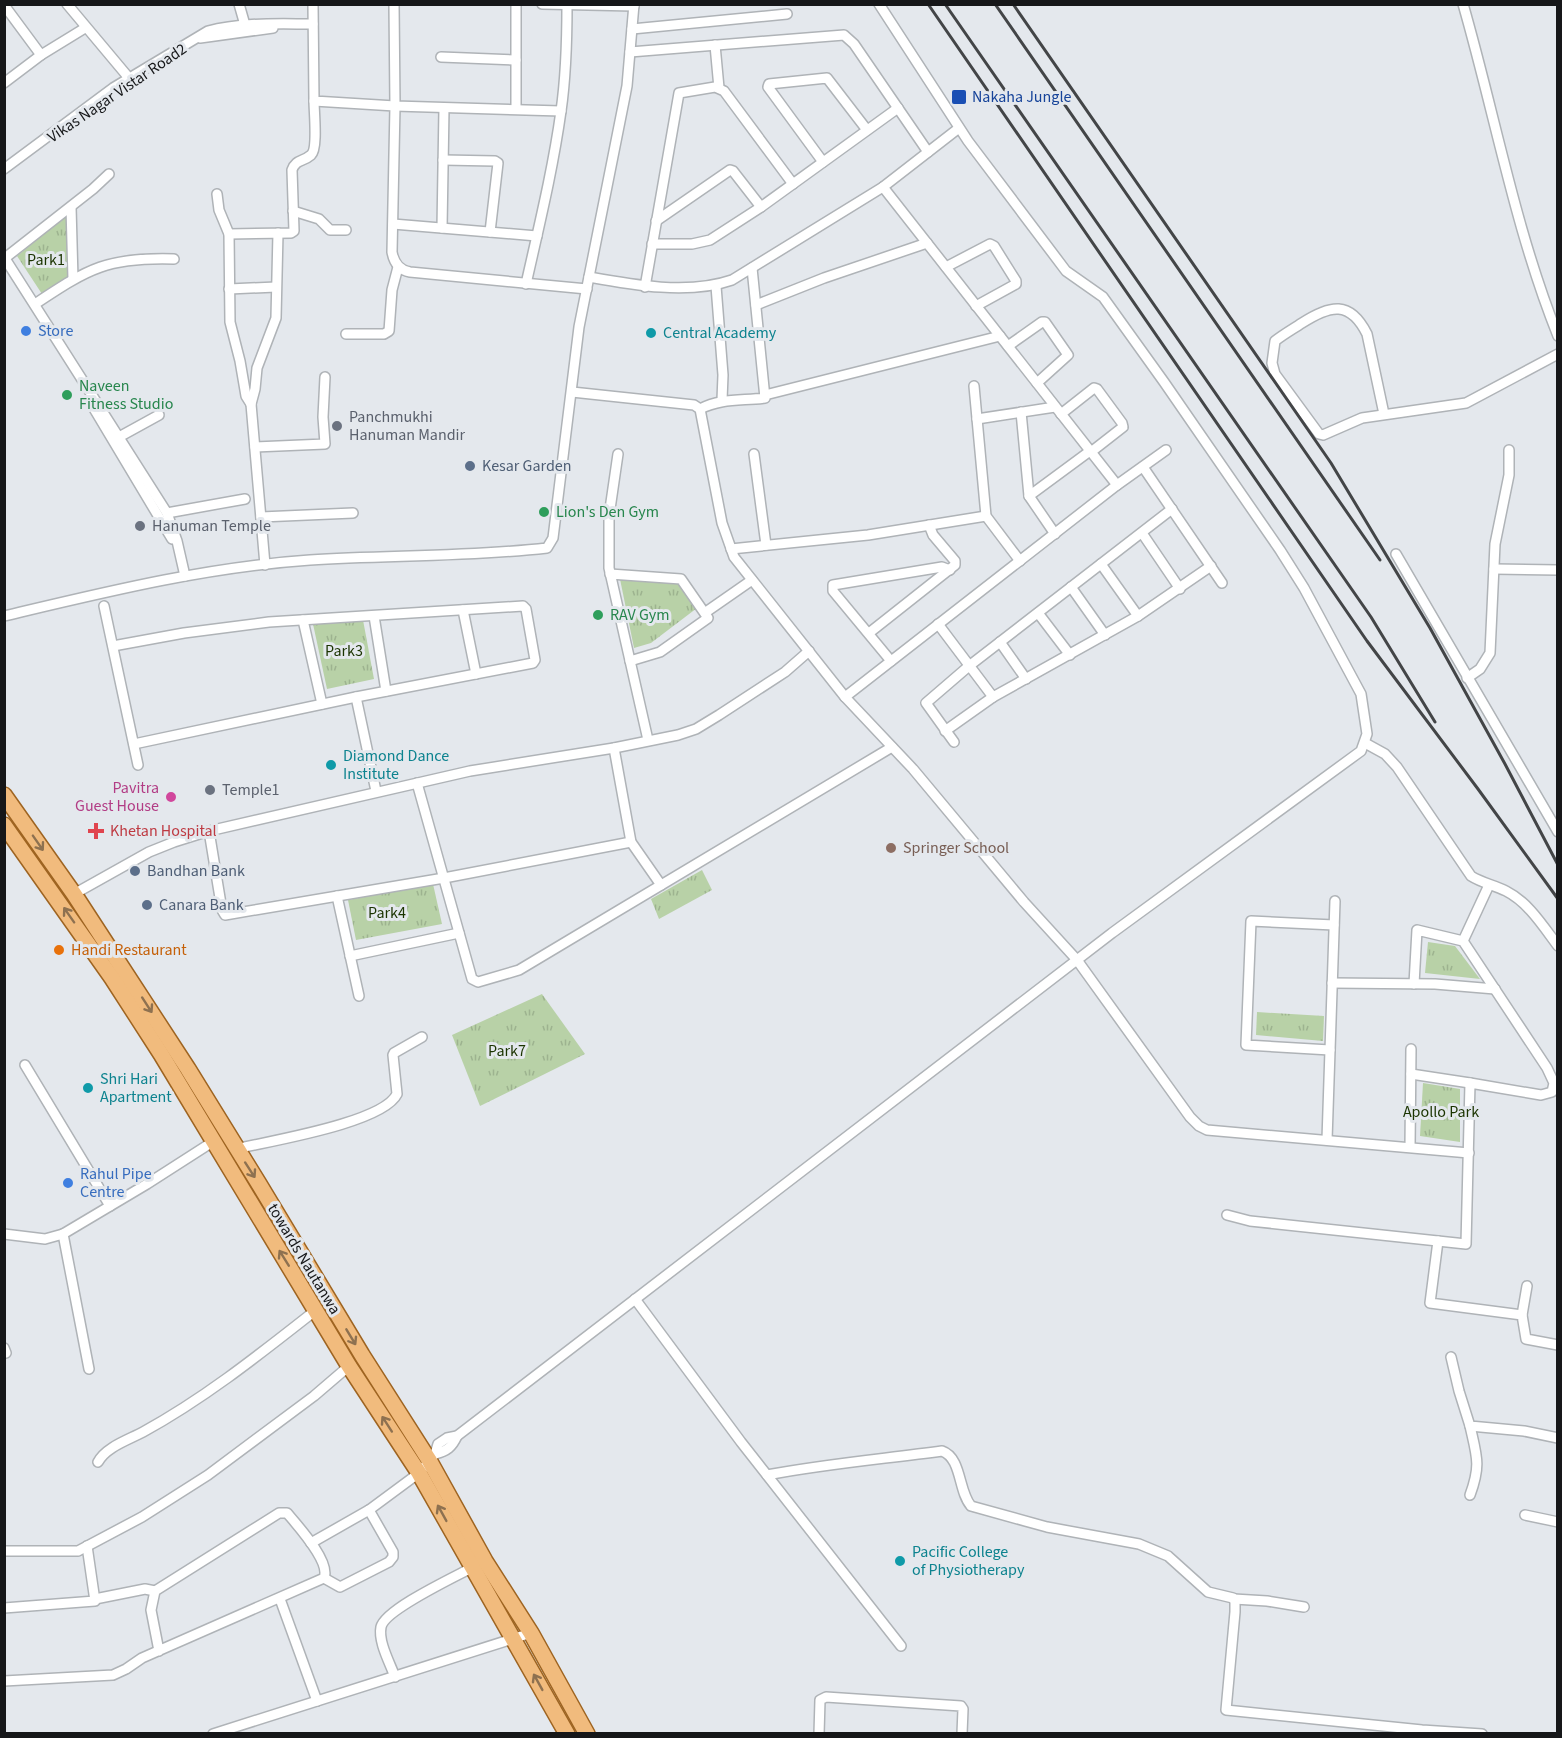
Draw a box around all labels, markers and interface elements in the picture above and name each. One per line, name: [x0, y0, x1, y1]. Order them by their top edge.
street label: Vikas Nagar Vistar Road2: [43, 38, 191, 148]
place label: Nakaha Jungle: [972, 86, 1071, 108]
marker: Nakaha Jungle: [950, 88, 968, 106]
park label: Park1: [27, 249, 65, 271]
place label: Store: [38, 320, 73, 342]
place label: Central Academy: [663, 322, 777, 344]
marker: Store: [19, 324, 33, 338]
marker: Central Academy: [644, 326, 658, 340]
place label: Naveen Fitness Studio: [79, 375, 173, 415]
marker: Naveen Fitness Studio: [60, 388, 74, 402]
place label: Panchmukhi Hanuman Mandir: [349, 406, 465, 446]
marker: Panchmukhi Hanuman Mandir: [330, 419, 344, 433]
place label: Kesar Garden: [482, 455, 572, 477]
marker: Kesar Garden: [463, 459, 477, 473]
place label: Lion's Den Gym: [556, 501, 659, 523]
marker: Lion's Den Gym: [537, 505, 551, 519]
place label: Hanuman Temple: [152, 515, 271, 537]
marker: Hanuman Temple: [133, 519, 147, 533]
place label: RAV Gym: [610, 604, 670, 626]
marker: RAV Gym: [591, 608, 605, 622]
park label: Park3: [325, 640, 363, 662]
place label: Diamond Dance Institute: [343, 745, 449, 785]
marker: Diamond Dance Institute: [324, 758, 338, 772]
place label: Pavitra Guest House: [75, 777, 159, 817]
place label: Temple1: [222, 779, 280, 801]
marker: Temple1: [203, 783, 217, 797]
marker: Pavitra Guest House: [164, 790, 178, 804]
place label: Khetan Hospital: [110, 820, 217, 842]
marker: Khetan Hospital: [87, 822, 105, 840]
one-way arrow: [32, 835, 44, 851]
place label: Springer School: [903, 837, 1009, 859]
marker: Springer School: [884, 841, 898, 855]
place label: Bandhan Bank: [147, 860, 245, 882]
marker: Bandhan Bank: [128, 864, 142, 878]
place label: Canara Bank: [159, 894, 244, 916]
marker: Canara Bank: [140, 898, 154, 912]
park label: Park4: [368, 902, 406, 924]
one-way arrow: [63, 908, 75, 924]
place label: Handi Restaurant: [71, 939, 187, 961]
marker: Handi Restaurant: [52, 943, 66, 957]
one-way arrow: [140, 997, 153, 1014]
park label: Park7: [488, 1040, 526, 1062]
place label: Shri Hari Apartment: [100, 1068, 172, 1108]
marker: Shri Hari Apartment: [81, 1081, 95, 1095]
park label: Apollo Park: [1403, 1101, 1479, 1123]
one-way arrow: [244, 1162, 257, 1179]
place label: Rahul Pipe Centre: [80, 1163, 152, 1203]
marker: Rahul Pipe Centre: [61, 1176, 75, 1190]
street label: towards Nautanwa: [262, 1199, 346, 1319]
one-way arrow: [277, 1250, 289, 1267]
one-way arrow: [346, 1328, 358, 1345]
one-way arrow: [381, 1416, 393, 1433]
one-way arrow: [435, 1505, 447, 1522]
place label: Pacific College of Physiotherapy: [912, 1541, 1025, 1581]
marker: Pacific College of Physiotherapy: [893, 1554, 907, 1568]
one-way arrow: [532, 1674, 543, 1692]

